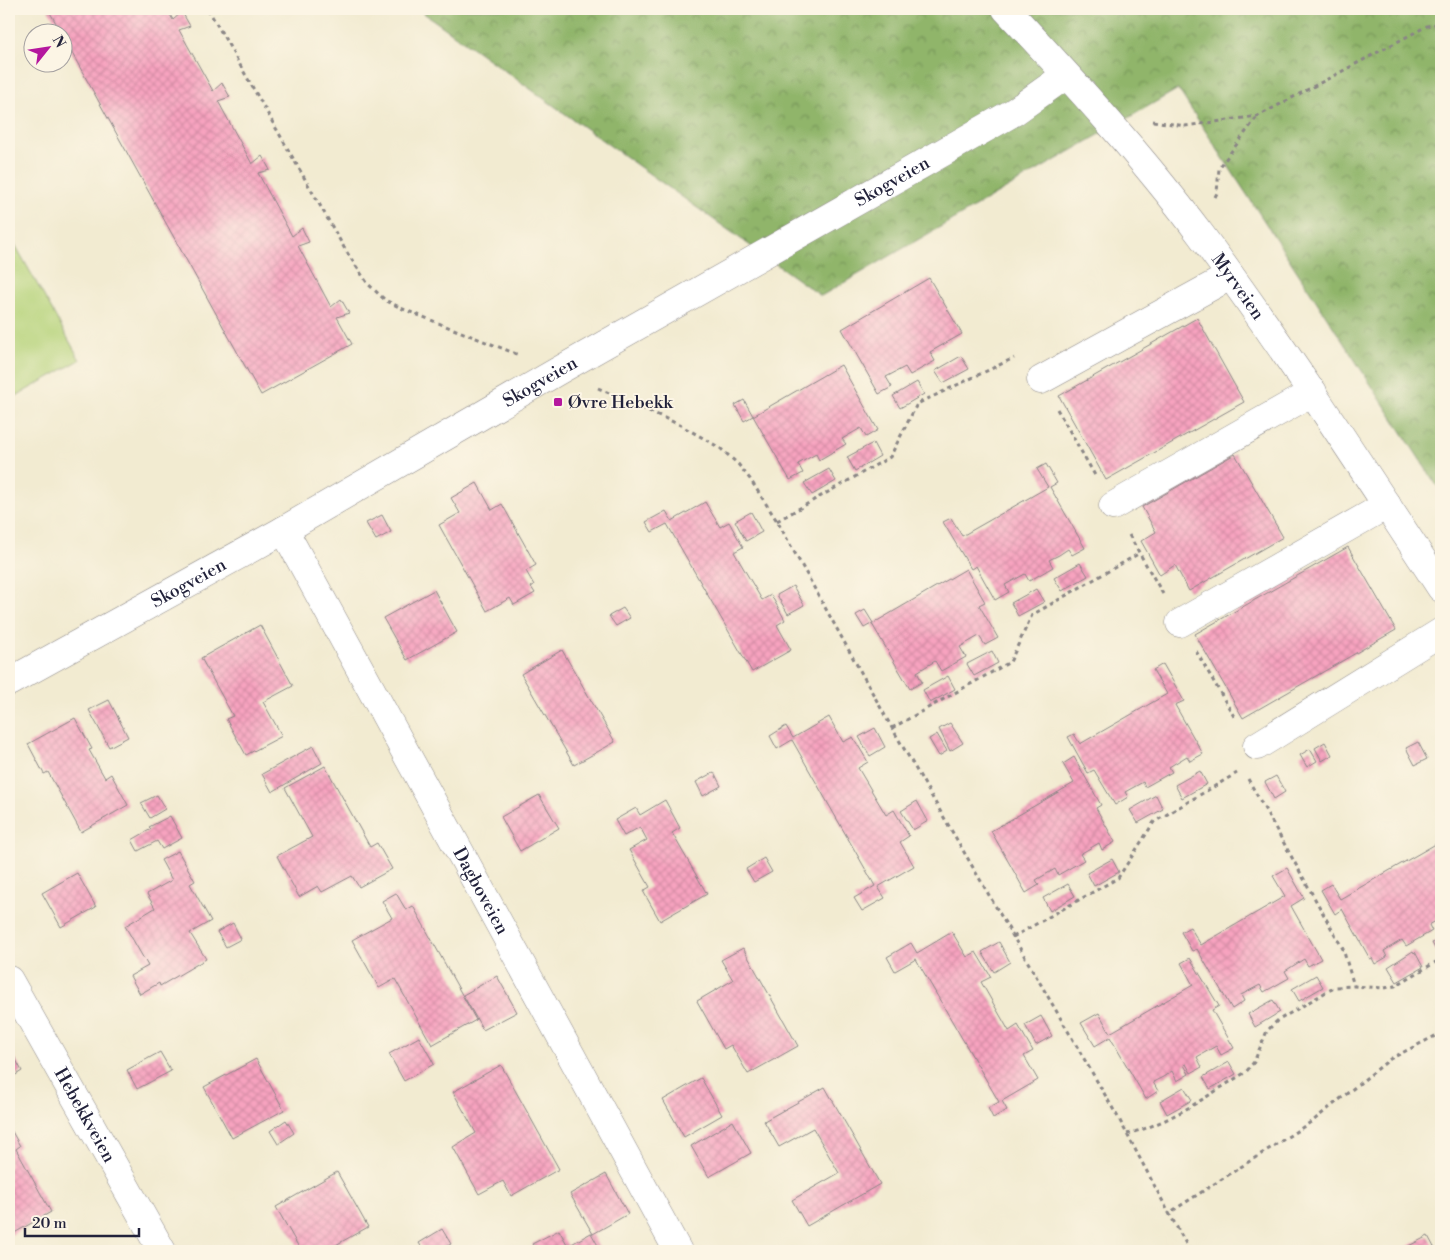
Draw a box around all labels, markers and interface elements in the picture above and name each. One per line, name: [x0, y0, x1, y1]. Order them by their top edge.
north arrow: [22, 22, 72, 72]
text: N: [48, 33, 69, 51]
street label: Skogveien: [850, 151, 934, 212]
street label: Myrveien: [1207, 248, 1270, 324]
street label: Skogveien: [498, 351, 582, 412]
place label: Øvre Hebekk: [568, 391, 674, 414]
marker: Øvre Hebekk: [552, 396, 564, 408]
street label: Skogveien: [147, 553, 230, 613]
street label: Dagboveien: [448, 843, 514, 939]
street label: Hebekkveien: [49, 1063, 121, 1167]
scale bar: [25, 1205, 139, 1237]
text: 20 m: [32, 1214, 67, 1233]

